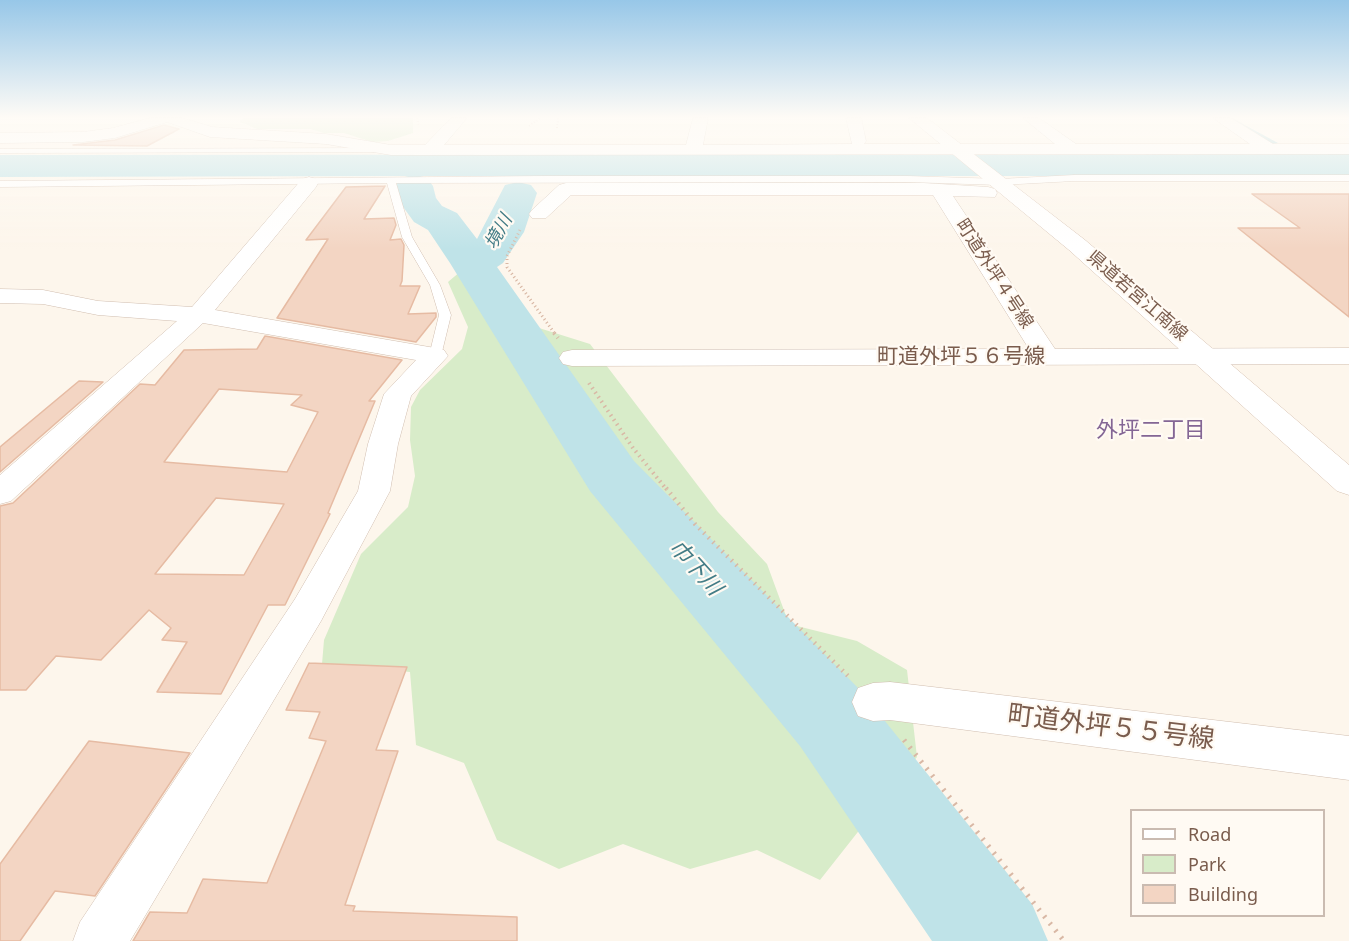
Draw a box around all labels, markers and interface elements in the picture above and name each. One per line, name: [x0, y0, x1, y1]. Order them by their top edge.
water label: 境川: [481, 211, 517, 253]
street label: 町道外坪４号線: [951, 215, 1037, 333]
street label: 県道若宮江南線: [1082, 247, 1192, 345]
street label: 町道外坪５６号線: [877, 344, 1045, 370]
district label: 外坪二丁目: [1096, 418, 1206, 444]
water label: 巾下川: [663, 535, 727, 601]
street label: 町道外坪５５号線: [1006, 700, 1216, 756]
legend: [1130, 809, 1325, 917]
text: Road: [1188, 822, 1231, 846]
text: Park: [1188, 852, 1226, 876]
text: Building: [1188, 882, 1258, 906]

